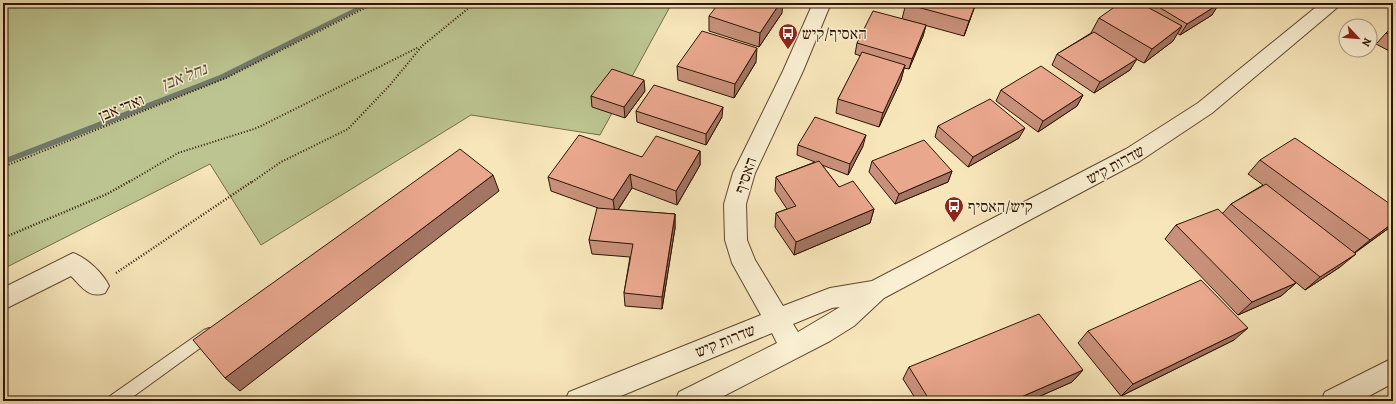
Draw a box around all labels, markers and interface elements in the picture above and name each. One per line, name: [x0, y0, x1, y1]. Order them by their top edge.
north arrow: [1338, 18, 1378, 58]
bus stop icon: האסיף/קיש: [777, 22, 799, 50]
place label: האסיף/קיש: [802, 23, 867, 45]
text: N: [1358, 35, 1375, 49]
water label: נחל אבן: [158, 57, 212, 96]
street label: ואדי אבן: [95, 89, 148, 127]
street label: שדרות קיש: [1083, 140, 1149, 190]
street label: האסיף: [729, 154, 762, 196]
bus stop icon: קיש/האסיף: [943, 195, 965, 223]
place label: קיש/האסיף: [968, 196, 1033, 218]
street label: שדרות קיש: [692, 319, 759, 363]

